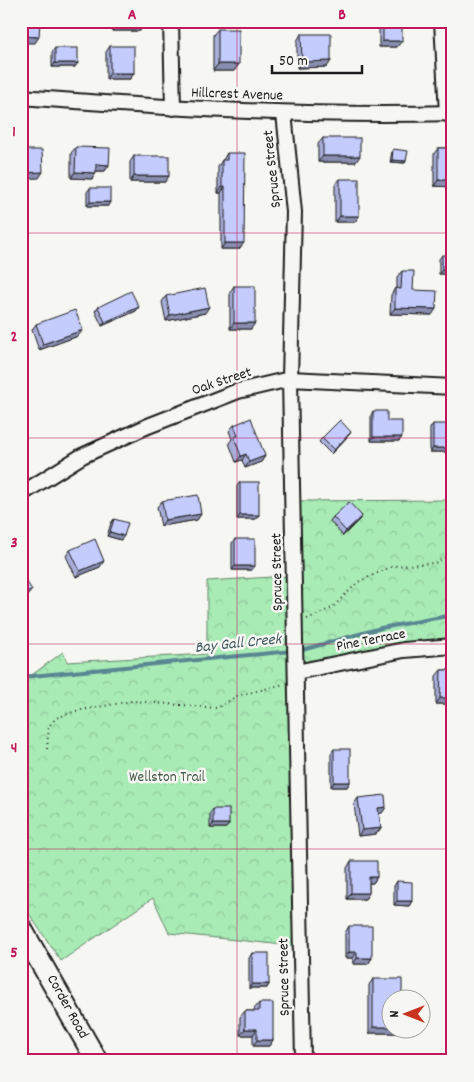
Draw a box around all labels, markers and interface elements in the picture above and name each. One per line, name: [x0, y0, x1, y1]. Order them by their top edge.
text: A: [128, 4, 137, 27]
text: B: [338, 4, 346, 27]
scale bar: [272, 42, 362, 74]
text: 50 m: [279, 51, 308, 73]
street label: Hillcrest Avenue: [191, 82, 284, 108]
text: 1: [12, 121, 16, 144]
street label: Spruce Street: [258, 129, 288, 209]
text: 2: [11, 326, 18, 349]
street label: Oak Street: [189, 362, 255, 402]
text: 3: [10, 532, 18, 555]
street label: Spruce Street: [266, 532, 290, 611]
street label: Pine Terrace: [335, 623, 408, 658]
water label: Bay Gall Creek: [194, 628, 284, 660]
text: 4: [11, 737, 17, 760]
park label: Wellston Trail: [129, 767, 206, 789]
street label: Spruce Street: [273, 937, 297, 1016]
text: 5: [10, 942, 18, 965]
street label: Corder Road: [40, 971, 94, 1043]
north arrow: [382, 990, 432, 1040]
text: N: [385, 1010, 405, 1017]

